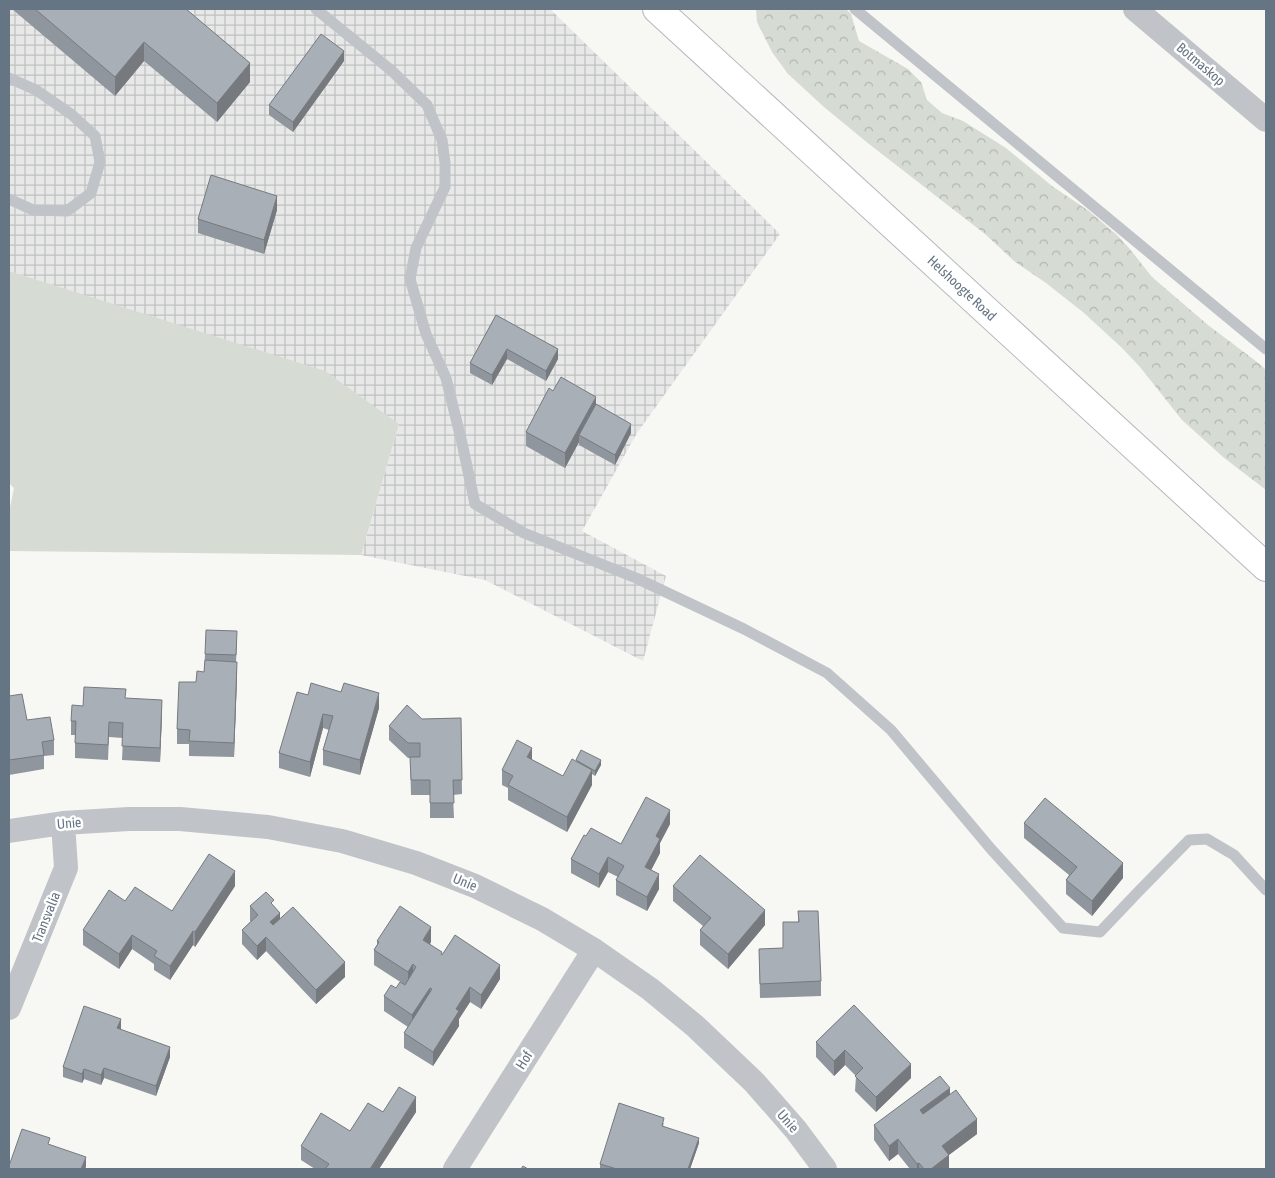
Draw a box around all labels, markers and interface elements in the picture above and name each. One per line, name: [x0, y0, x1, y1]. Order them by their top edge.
street label: Botmaskop: [1174, 39, 1229, 89]
street label: Helshoogte Road: [924, 252, 1000, 324]
street label: Unie: [56, 814, 82, 832]
street label: Unie: [451, 870, 479, 894]
street label: Transvalia: [29, 889, 63, 945]
street label: Hof: [512, 1048, 536, 1072]
street label: Unie: [774, 1106, 802, 1136]

